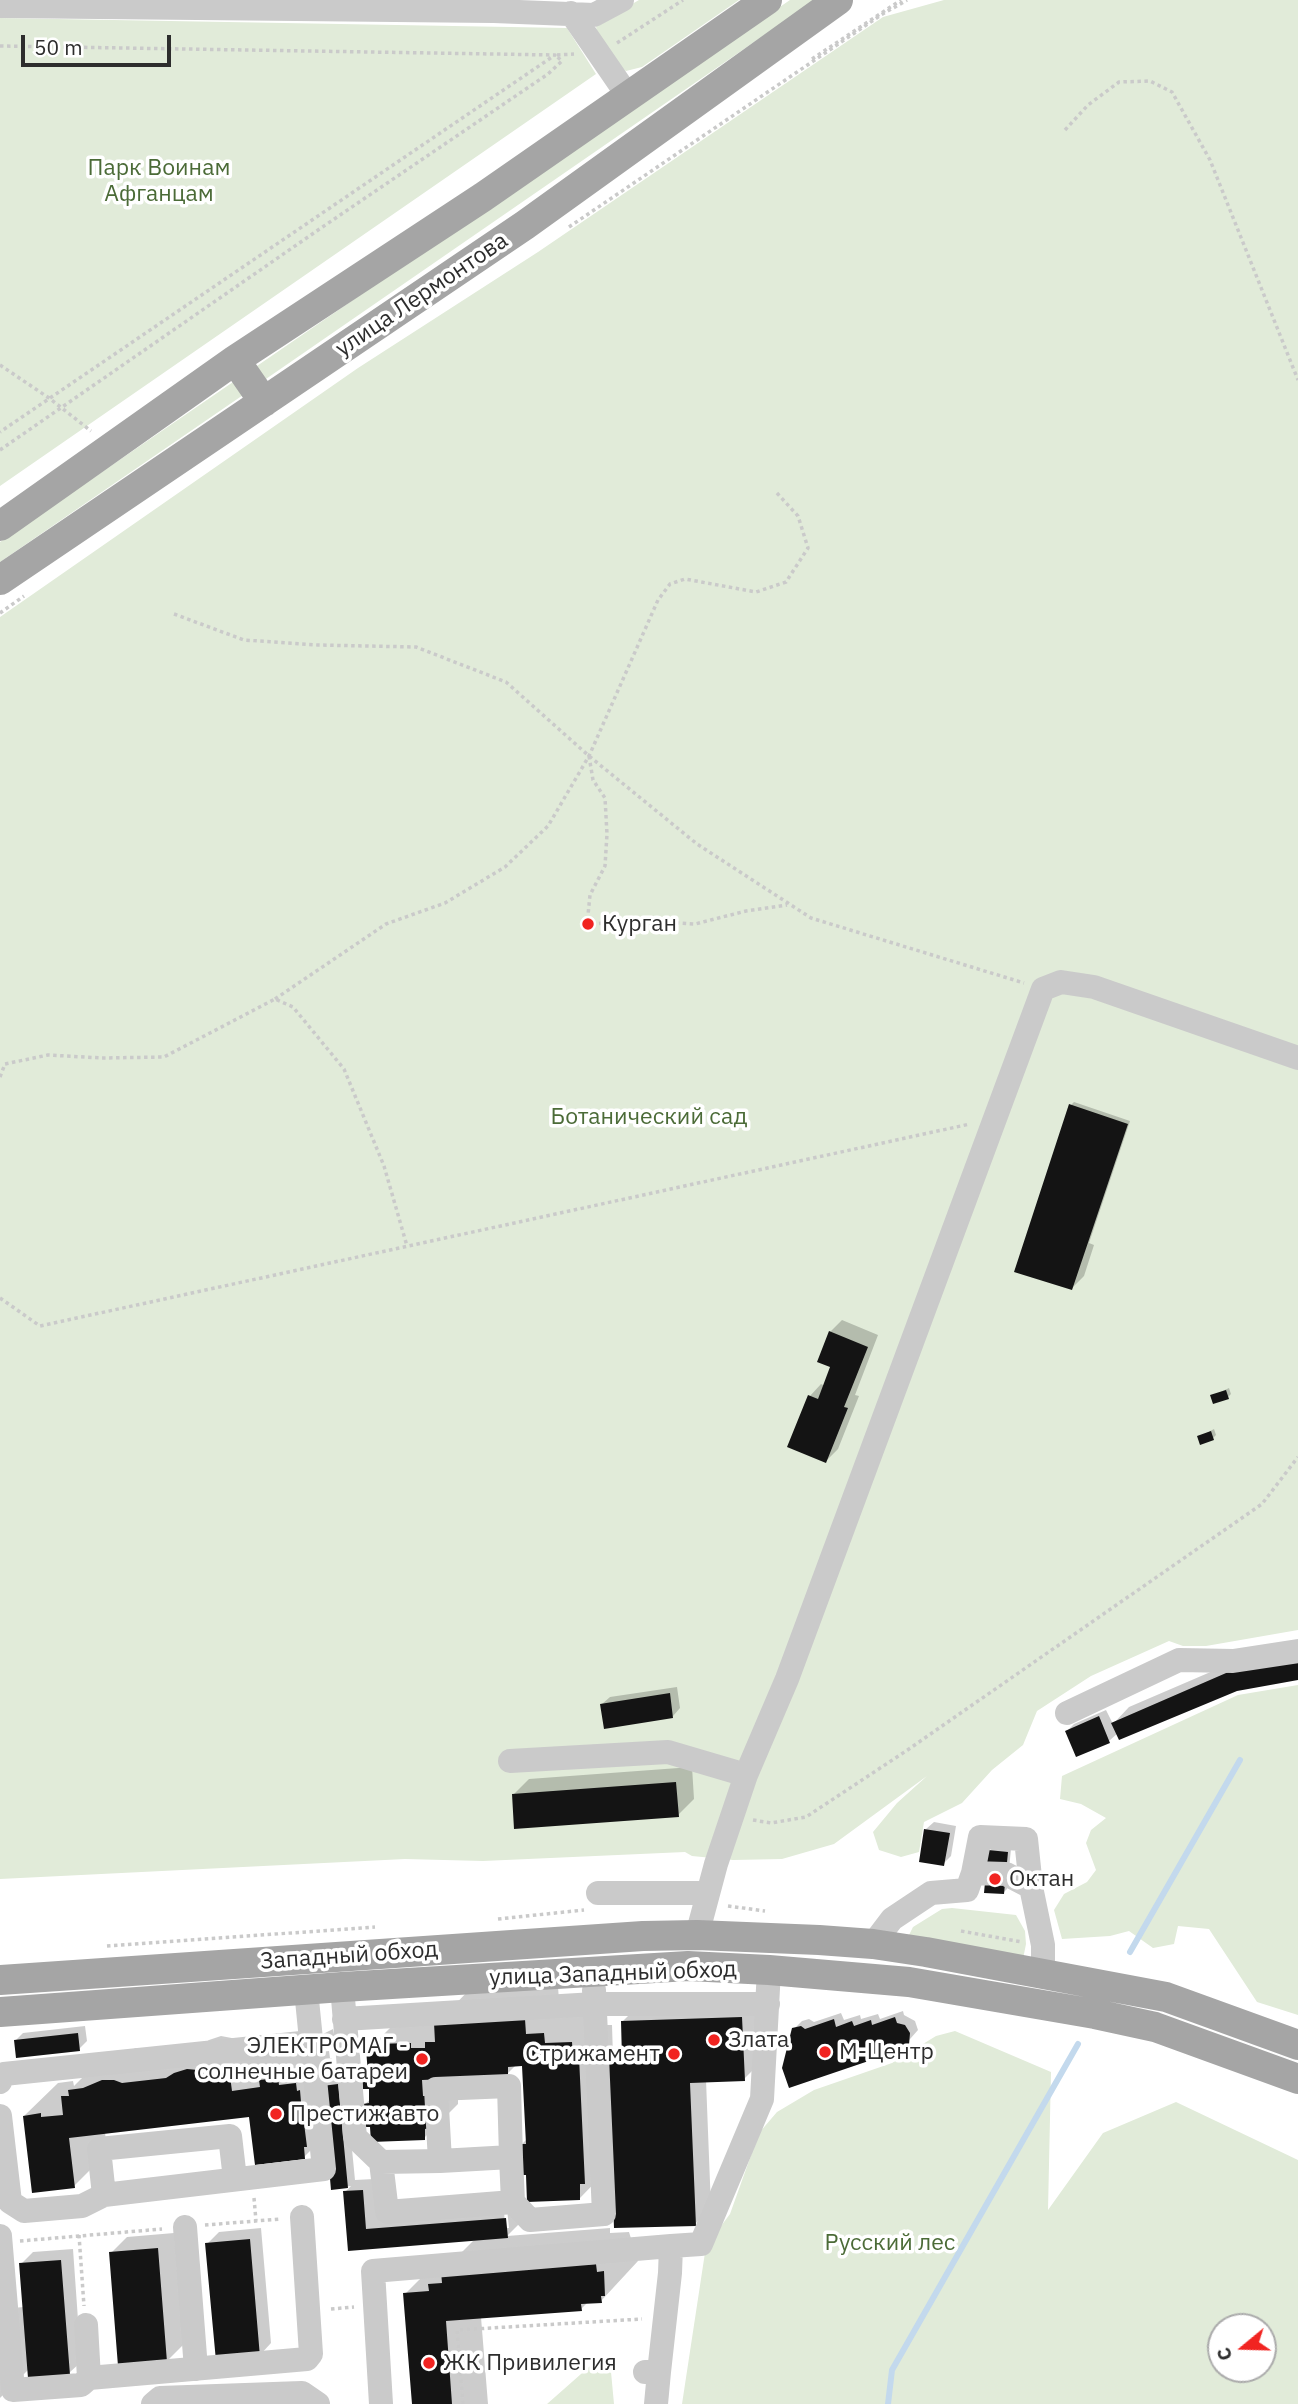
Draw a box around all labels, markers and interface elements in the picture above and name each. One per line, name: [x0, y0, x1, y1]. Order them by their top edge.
scale bar: [24, 21, 175, 65]
text: 50 m: [34, 33, 83, 61]
park label: Парк Воинам Афганцам: [88, 154, 230, 208]
street label: улица Лермонтова: [331, 227, 513, 363]
place label: Курган: [602, 910, 677, 938]
marker: Курган: [580, 916, 596, 932]
park label: Ботанический сад: [551, 1103, 747, 1131]
place label: Октан: [1009, 1865, 1074, 1893]
marker: Октан: [987, 1871, 1003, 1887]
street label: Западный обход: [259, 1936, 439, 1976]
street label: улица Западный обход: [489, 1956, 737, 1992]
place label: Злата: [728, 2026, 789, 2054]
place label: ЭЛЕКТРОМАГ - солнечные батареи: [197, 2032, 408, 2086]
marker: Злата: [706, 2032, 722, 2048]
place label: М-Центр: [839, 2038, 934, 2066]
place label: Стрижамент: [525, 2040, 660, 2068]
marker: М-Центр: [817, 2044, 833, 2060]
marker: Стрижамент: [666, 2046, 682, 2062]
marker: ЭЛЕКТРОМАГ - солнечные батареи: [414, 2051, 430, 2067]
place label: Престиж авто: [290, 2100, 439, 2128]
marker: Престиж авто: [268, 2106, 284, 2122]
park label: Русский лес: [825, 2229, 955, 2257]
north arrow: [1207, 2313, 1277, 2383]
text: С: [1211, 2344, 1237, 2364]
place label: ЖК Привилегия: [443, 2349, 617, 2377]
marker: ЖК Привилегия: [421, 2355, 437, 2371]

